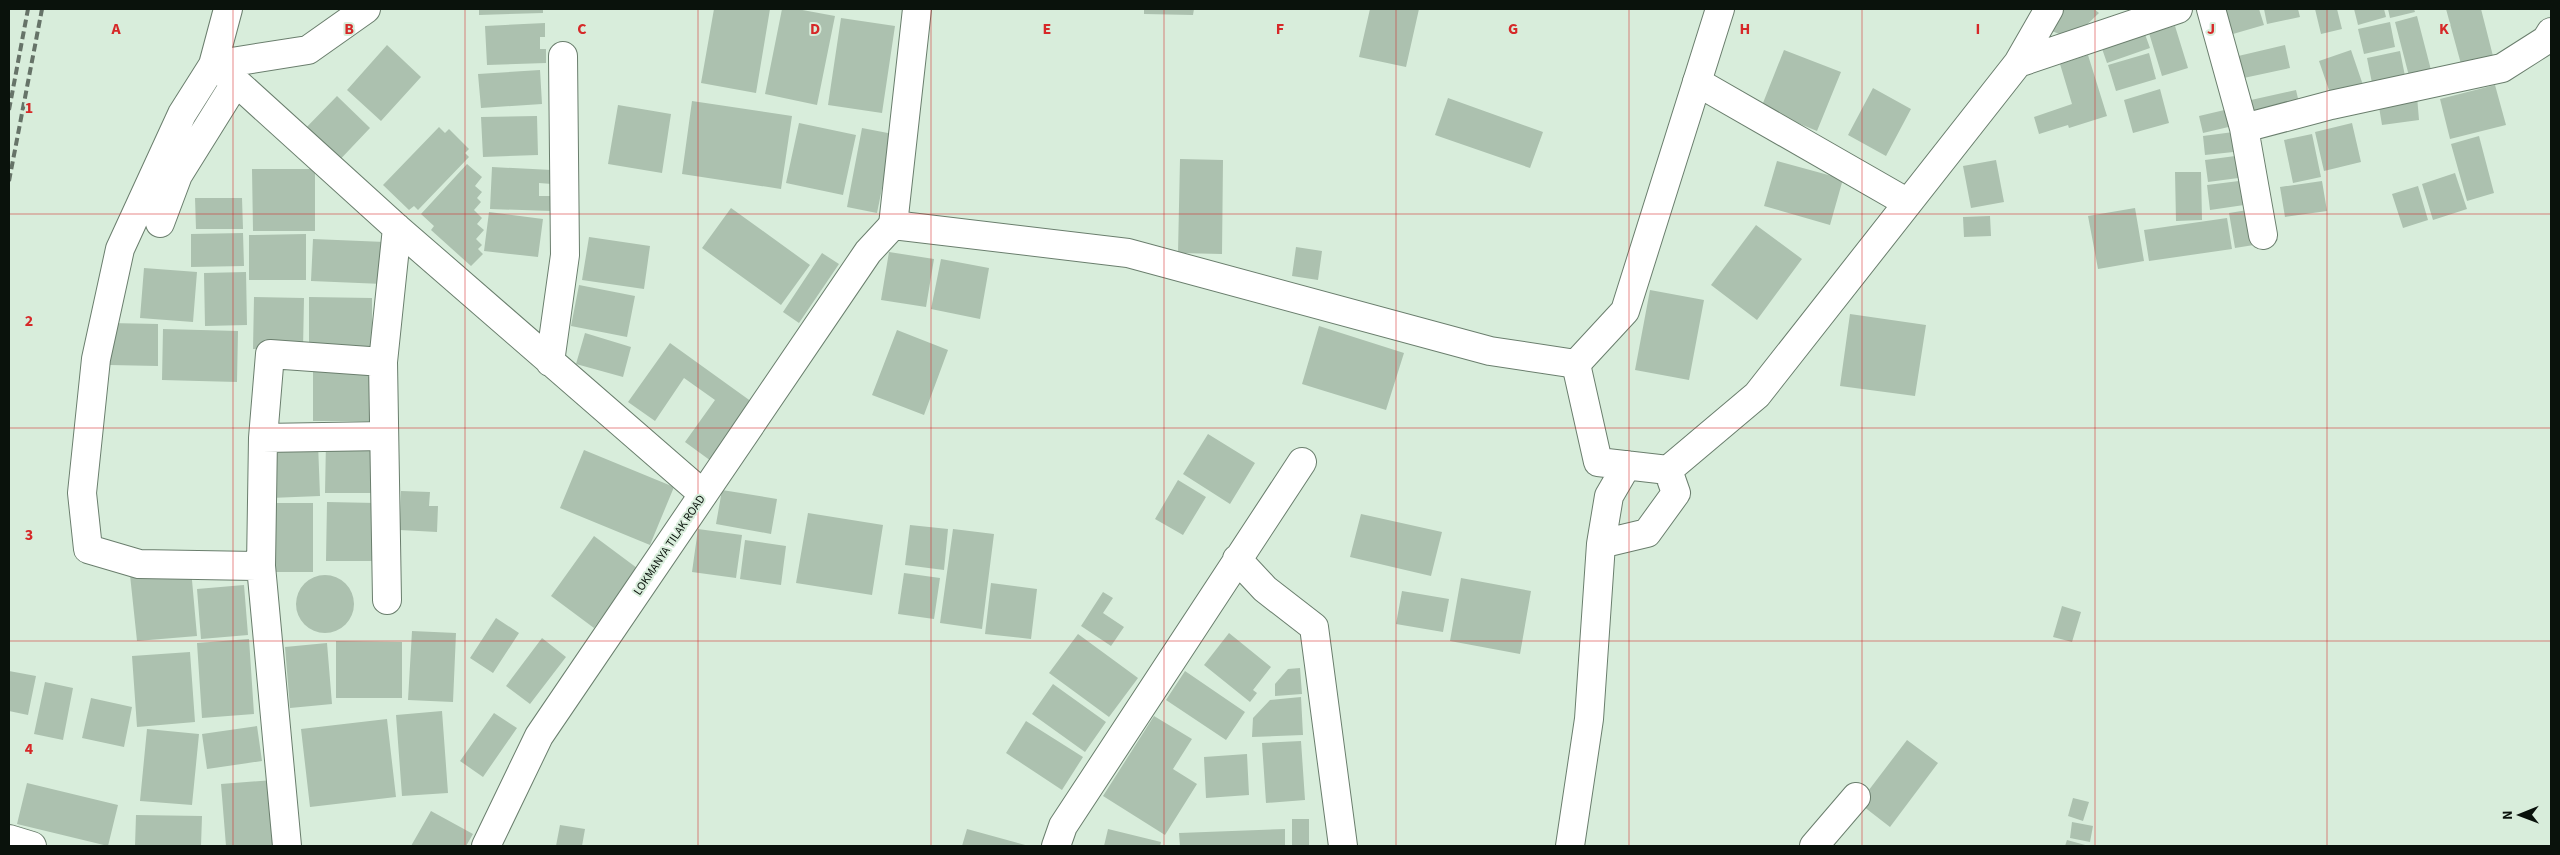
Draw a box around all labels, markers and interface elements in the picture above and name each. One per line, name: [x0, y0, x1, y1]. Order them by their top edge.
text: A: [110, 18, 121, 40]
text: B: [344, 18, 354, 40]
text: C: [577, 18, 587, 40]
text: D: [810, 18, 820, 40]
text: E: [1043, 18, 1051, 40]
text: F: [1276, 18, 1284, 40]
text: G: [1508, 18, 1518, 40]
text: H: [1740, 18, 1750, 40]
text: I: [1976, 18, 1980, 40]
text: J: [2207, 18, 2215, 40]
text: K: [2439, 18, 2449, 40]
text: 1: [25, 97, 33, 119]
text: 2: [25, 310, 33, 332]
street label: LOKMANYA TILAK ROAD: [629, 492, 709, 599]
text: 3: [25, 524, 33, 546]
text: 4: [25, 738, 34, 760]
north arrow: [2495, 790, 2545, 840]
text: N: [2498, 810, 2518, 820]

